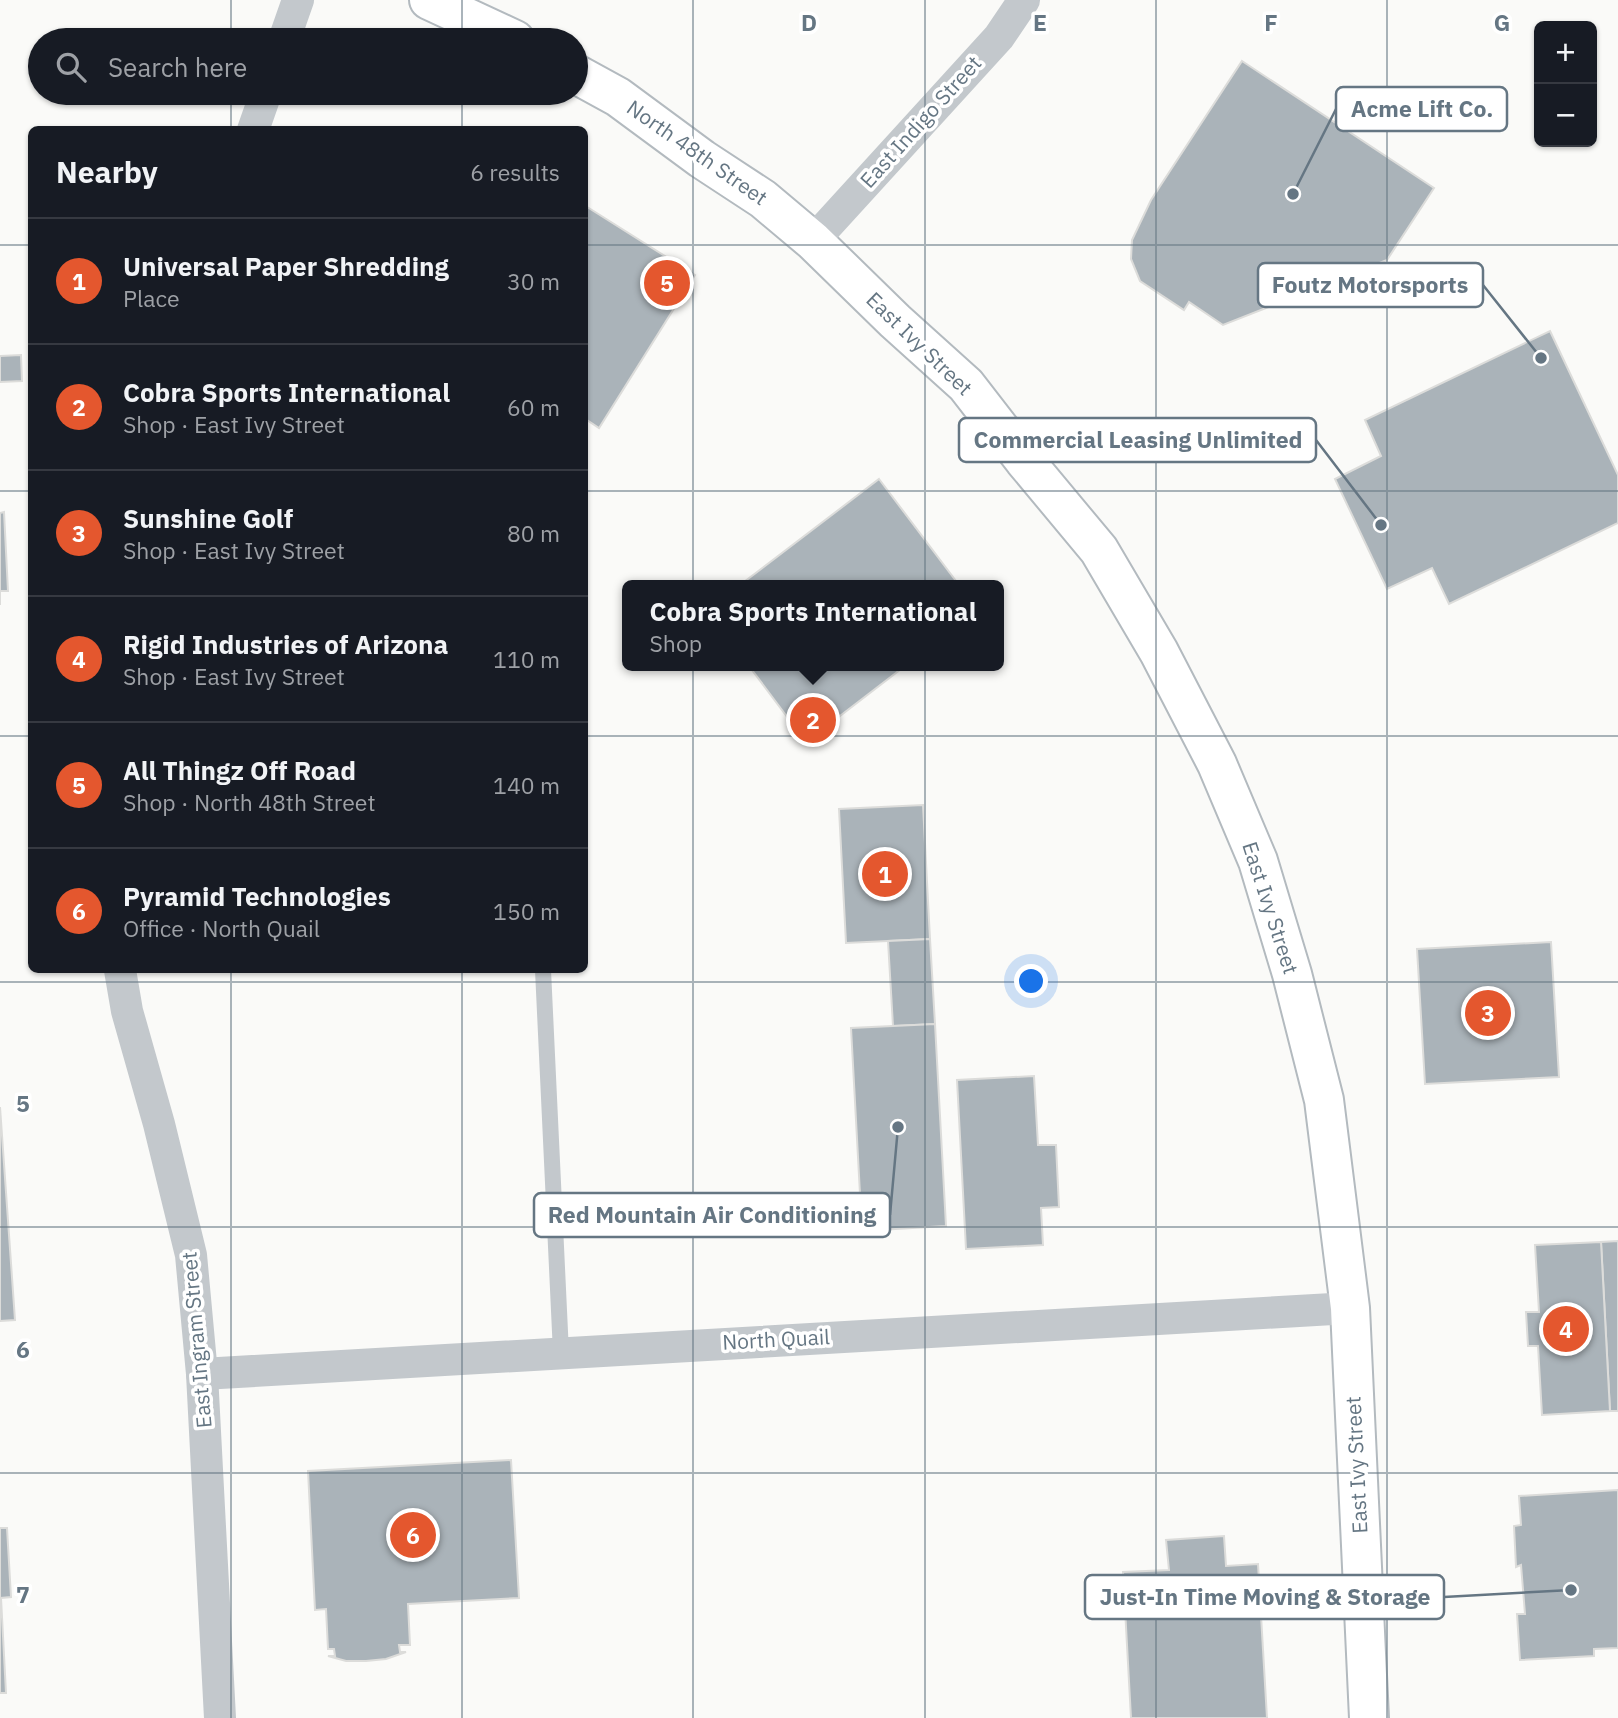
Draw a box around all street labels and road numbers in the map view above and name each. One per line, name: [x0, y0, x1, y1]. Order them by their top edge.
street label: East Indigo Street: [853, 49, 987, 193]
street label: North 48th Street: [622, 93, 773, 211]
street label: East Ivy Street: [860, 285, 979, 401]
street label: East Ivy Street: [1236, 838, 1306, 977]
street label: East Ingram Street: [174, 1251, 218, 1429]
street label: North Quail: [721, 1322, 831, 1356]
street label: East Ivy Street: [1338, 1396, 1374, 1535]

